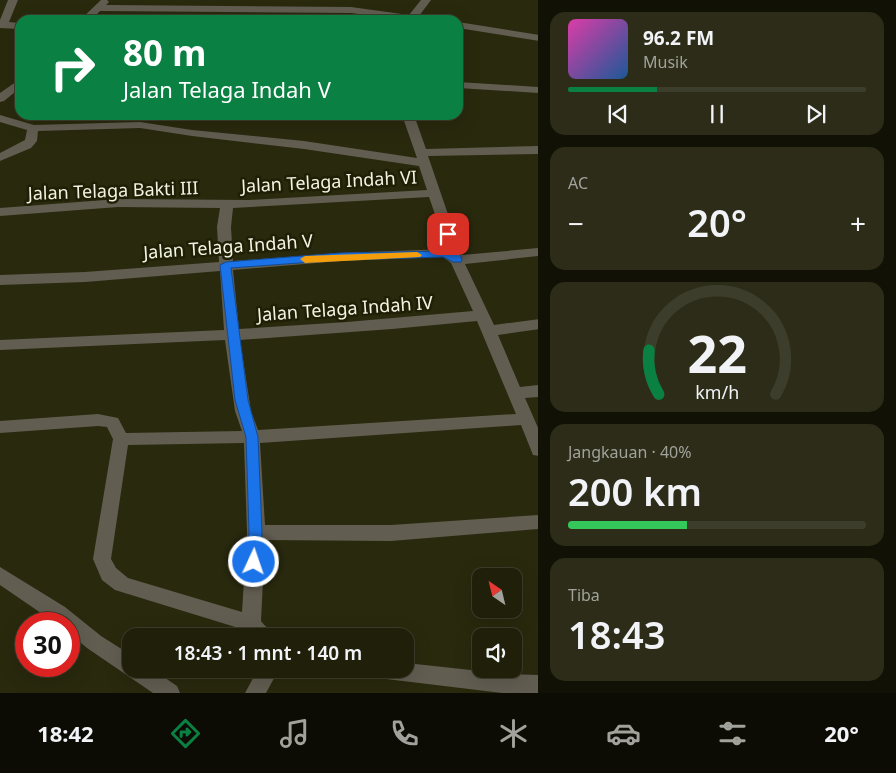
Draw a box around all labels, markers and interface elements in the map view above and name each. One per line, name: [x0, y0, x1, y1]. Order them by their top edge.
text: 96.2 FM: [643, 25, 714, 51]
text: 80 m: [123, 29, 206, 76]
icon: right: [40, 35, 105, 100]
text: Musik: [643, 51, 688, 73]
text: Jalan Telaga Indah V: [123, 74, 331, 104]
icon: previous: [604, 100, 632, 128]
icon: pause: [703, 100, 731, 128]
icon: next: [802, 100, 830, 128]
street label: Jalan Telaga Indah VI: [238, 164, 418, 198]
text: AC: [568, 172, 588, 194]
street label: Jalan Telaga Bakti III: [25, 175, 199, 205]
text: 20°: [687, 196, 747, 248]
text: −: [568, 204, 584, 242]
text: +: [850, 204, 866, 242]
pin: [427, 213, 469, 255]
icon: arrive: [434, 220, 462, 248]
street label: Jalan Telaga Indah V: [140, 228, 314, 264]
street label: Jalan Telaga Indah IV: [254, 290, 434, 326]
text: 22: [687, 317, 747, 388]
text: km/h: [695, 380, 739, 404]
text: Jangkauan · 40%: [568, 441, 692, 463]
text: 200 km: [568, 465, 702, 517]
position arrow: [227, 535, 279, 587]
north arrow: [472, 568, 522, 618]
map controls: [472, 568, 522, 678]
text: Tiba: [568, 584, 600, 606]
text: 18:43: [568, 608, 665, 660]
speed limit sign: 30: [15, 612, 80, 677]
button: sound: [472, 628, 522, 678]
text: 18:43 · 1 mnt · 140 m: [174, 640, 362, 666]
icon: directions: [168, 716, 203, 751]
icon: music: [277, 716, 312, 751]
icon: phone: [387, 716, 422, 751]
icon: climate: [496, 716, 531, 751]
icon: car: [606, 716, 641, 751]
icon: filters: [715, 716, 750, 751]
text: 18:42: [37, 718, 94, 748]
text: 20°: [824, 718, 859, 748]

